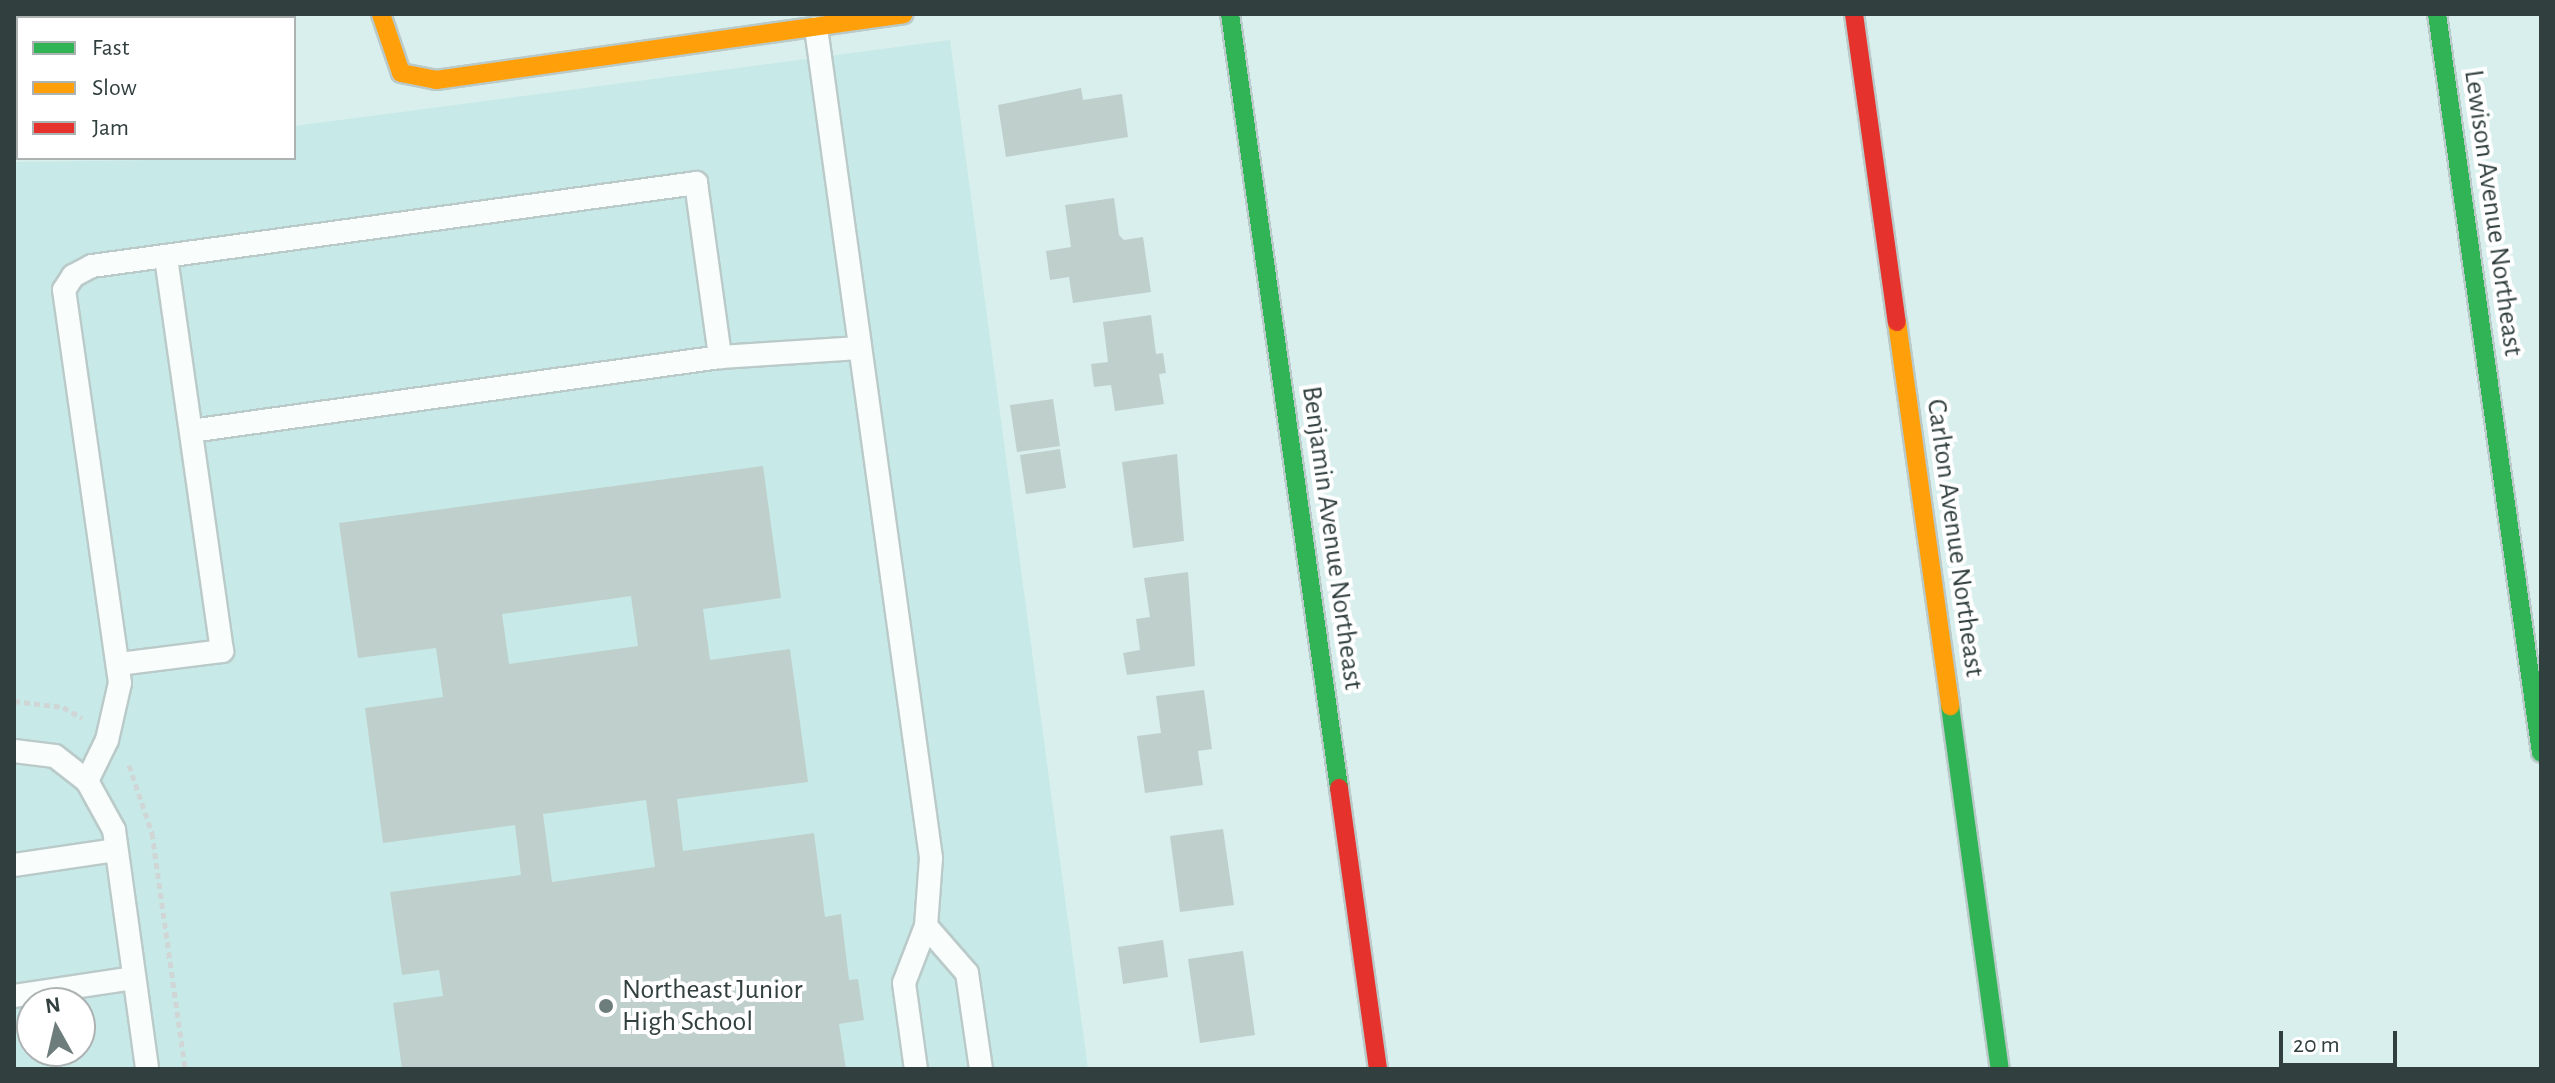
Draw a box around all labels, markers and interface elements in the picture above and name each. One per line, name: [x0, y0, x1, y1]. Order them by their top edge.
legend: [16, 16, 296, 160]
text: Fast: [92, 36, 129, 60]
street label: Lewison Avenue Northeast: [2456, 68, 2530, 358]
text: Slow: [92, 76, 137, 100]
text: Jam: [92, 116, 129, 140]
street label: Benjamin Avenue Northeast: [1294, 384, 1370, 692]
street label: Carlton Avenue Northeast: [1919, 397, 1991, 679]
place label: Northeast Junior High School: [622, 973, 802, 1039]
north arrow: [16, 987, 96, 1067]
text: N: [44, 993, 62, 1017]
marker: Northeast Junior High School: [597, 997, 615, 1015]
scale bar: [2283, 1015, 2401, 1065]
text: 20 m: [2293, 1033, 2340, 1057]

